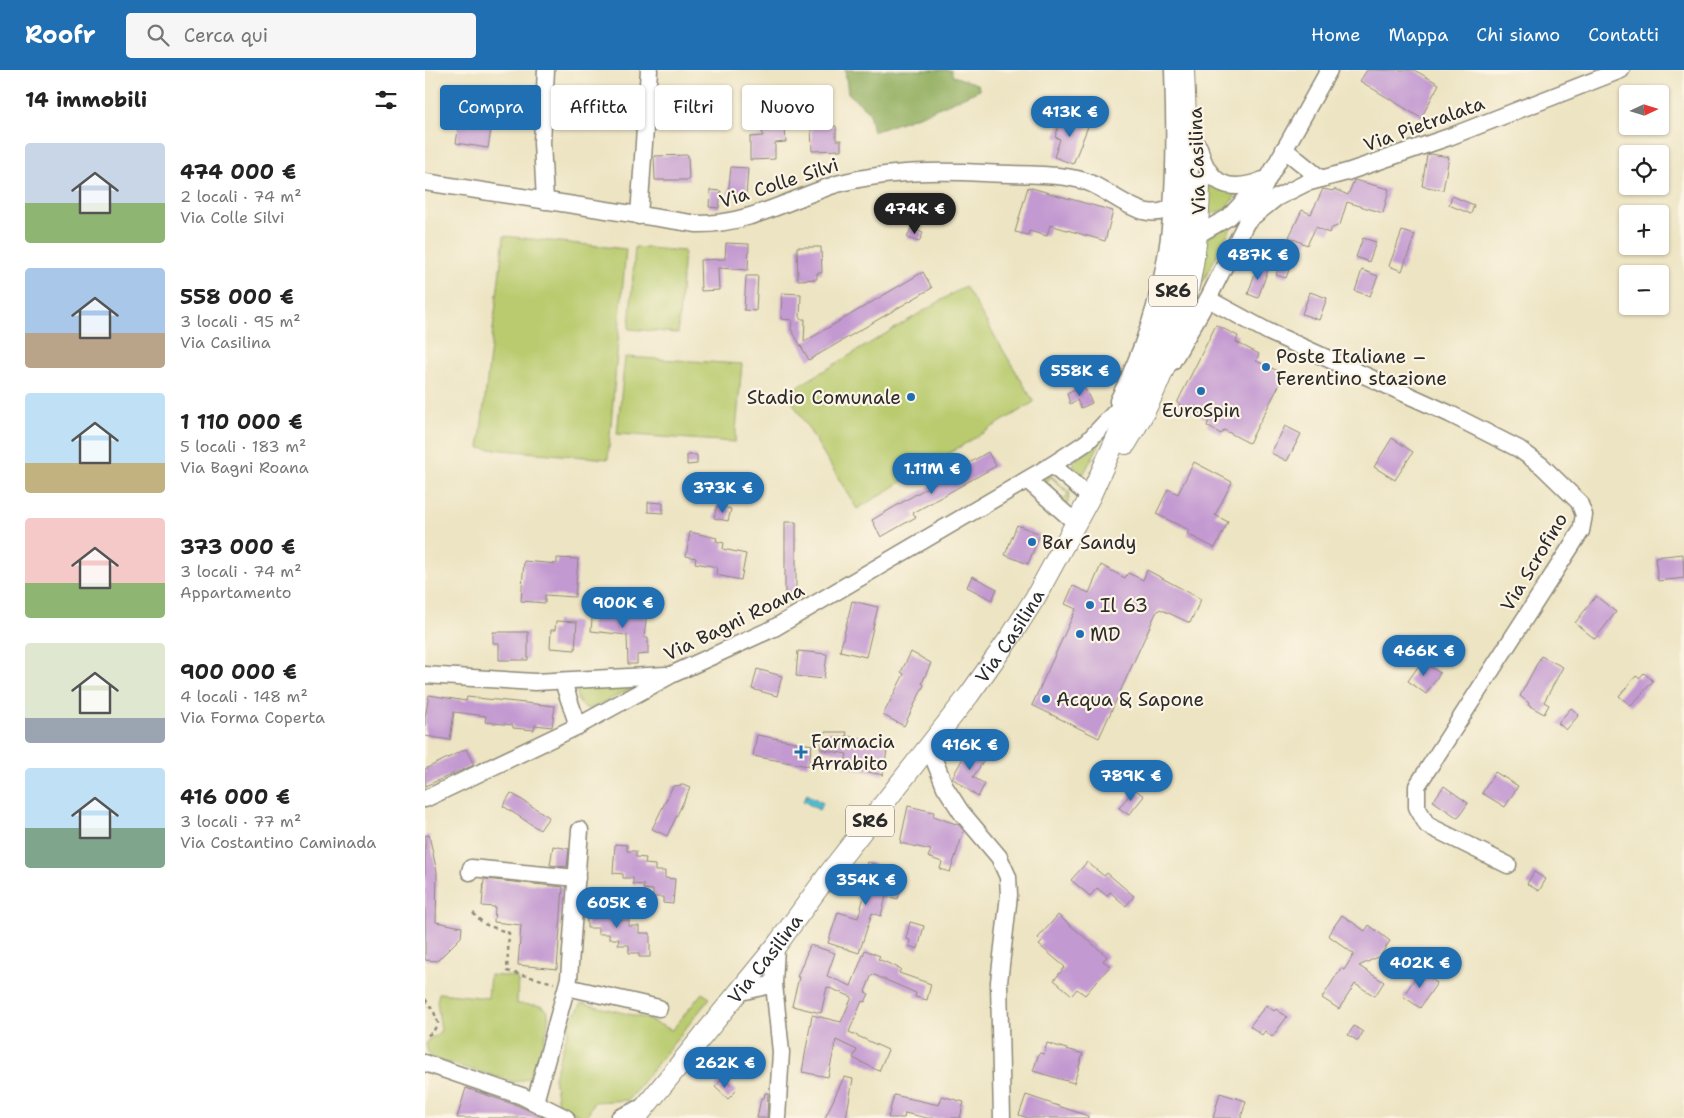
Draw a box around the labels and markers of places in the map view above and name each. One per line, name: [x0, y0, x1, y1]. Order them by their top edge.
pin: 413K €: [1029, 96, 1111, 138]
pin: 474K €: [874, 192, 956, 235]
pin: 487K €: [1217, 238, 1299, 281]
place label: Poste Italiane – Ferentino stazione: [1276, 344, 1447, 391]
pin: 558K €: [1039, 354, 1121, 397]
marker: Poste Italiane – Ferentino stazione: [1260, 361, 1272, 373]
place label: Stadio Comunale: [747, 385, 901, 410]
marker: EuroSpin: [1195, 385, 1207, 397]
marker: Stadio Comunale: [905, 391, 917, 403]
place label: EuroSpin: [1162, 398, 1240, 423]
pin: 1.11M €: [886, 452, 978, 495]
pin: 373K €: [682, 472, 764, 514]
place label: Bar Sandy: [1042, 530, 1137, 555]
marker: Bar Sandy: [1026, 536, 1038, 548]
pin: 900K €: [582, 586, 664, 629]
place label: Il 63: [1100, 593, 1148, 618]
marker: Il 63: [1084, 599, 1096, 611]
place label: MD: [1090, 622, 1121, 647]
marker: MD: [1074, 628, 1086, 640]
pin: 466K €: [1383, 634, 1465, 677]
place label: Acqua & Sapone: [1056, 687, 1204, 712]
marker: Acqua & Sapone: [1040, 693, 1052, 705]
pin: 416K €: [929, 728, 1011, 771]
place label: Farmacia Arrabito: [811, 729, 895, 776]
marker: Farmacia Arrabito: [795, 746, 807, 758]
pin: 789K €: [1090, 760, 1172, 802]
pin: 354K €: [825, 864, 907, 906]
pin: 605K €: [576, 886, 658, 929]
pin: 402K €: [1379, 946, 1461, 989]
pin: 262K €: [684, 1046, 766, 1089]

